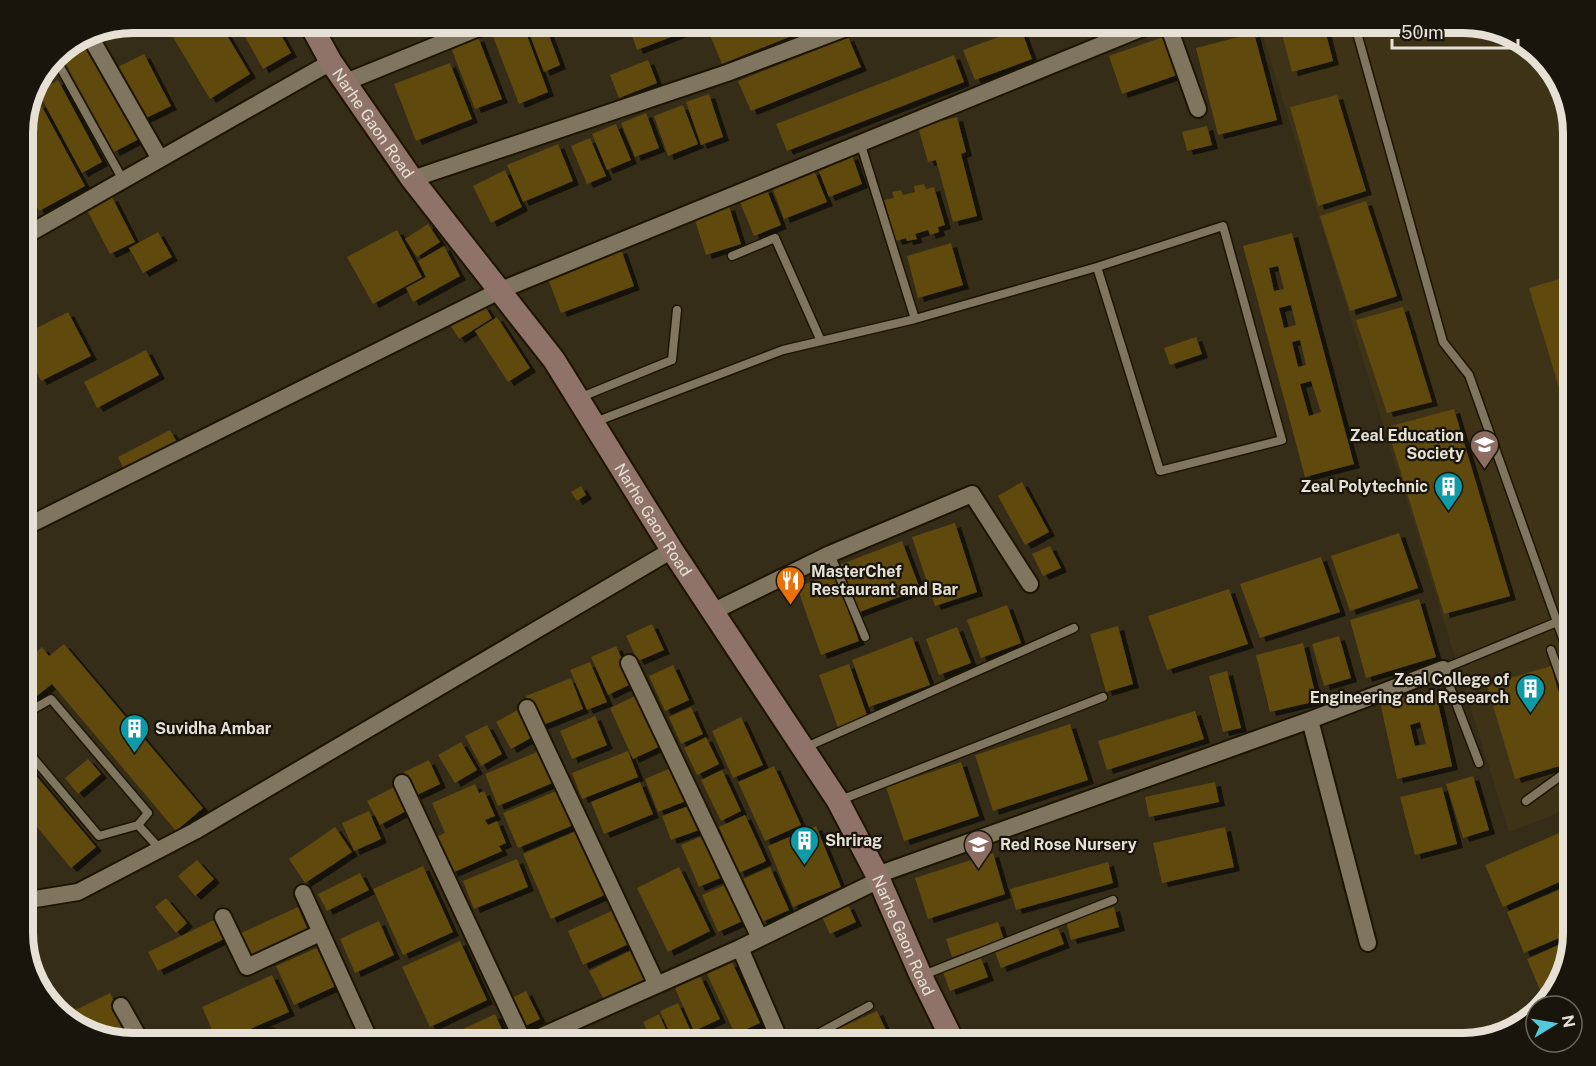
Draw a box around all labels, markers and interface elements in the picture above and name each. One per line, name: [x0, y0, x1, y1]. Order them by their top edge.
scale bar: [1392, 12, 1518, 50]
text: 50 m: [1401, 22, 1444, 43]
street label: Narhe Gaon Road: [329, 64, 418, 182]
place label: Zeal Education Society: [1350, 426, 1464, 463]
school or university icon: Zeal Education Society: [1469, 428, 1501, 470]
street label: Narhe Gaon Road: [611, 459, 696, 580]
building icon: Zeal Polytechnic: [1433, 470, 1465, 512]
place label: Zeal Polytechnic: [1300, 477, 1428, 496]
place label: MasterChef Restaurant and Bar: [811, 562, 959, 599]
restaurant icon: MasterChef Restaurant and Bar: [774, 564, 806, 606]
place label: Zeal College of Engineering and Research: [1310, 670, 1510, 707]
building icon: Zeal College of Engineering and Research: [1514, 672, 1546, 714]
building icon: Suvidha Ambar: [118, 712, 150, 754]
place label: Suvidha Ambar: [155, 719, 272, 738]
building icon: Shrirag: [788, 824, 820, 866]
school or university icon: Red Rose Nursery: [963, 828, 995, 870]
place label: Shrirag: [825, 831, 882, 850]
place label: Red Rose Nursery: [1000, 835, 1137, 854]
street label: Narhe Gaon Road: [869, 872, 939, 999]
north arrow: [1524, 994, 1584, 1054]
text: N: [1558, 1013, 1579, 1029]

